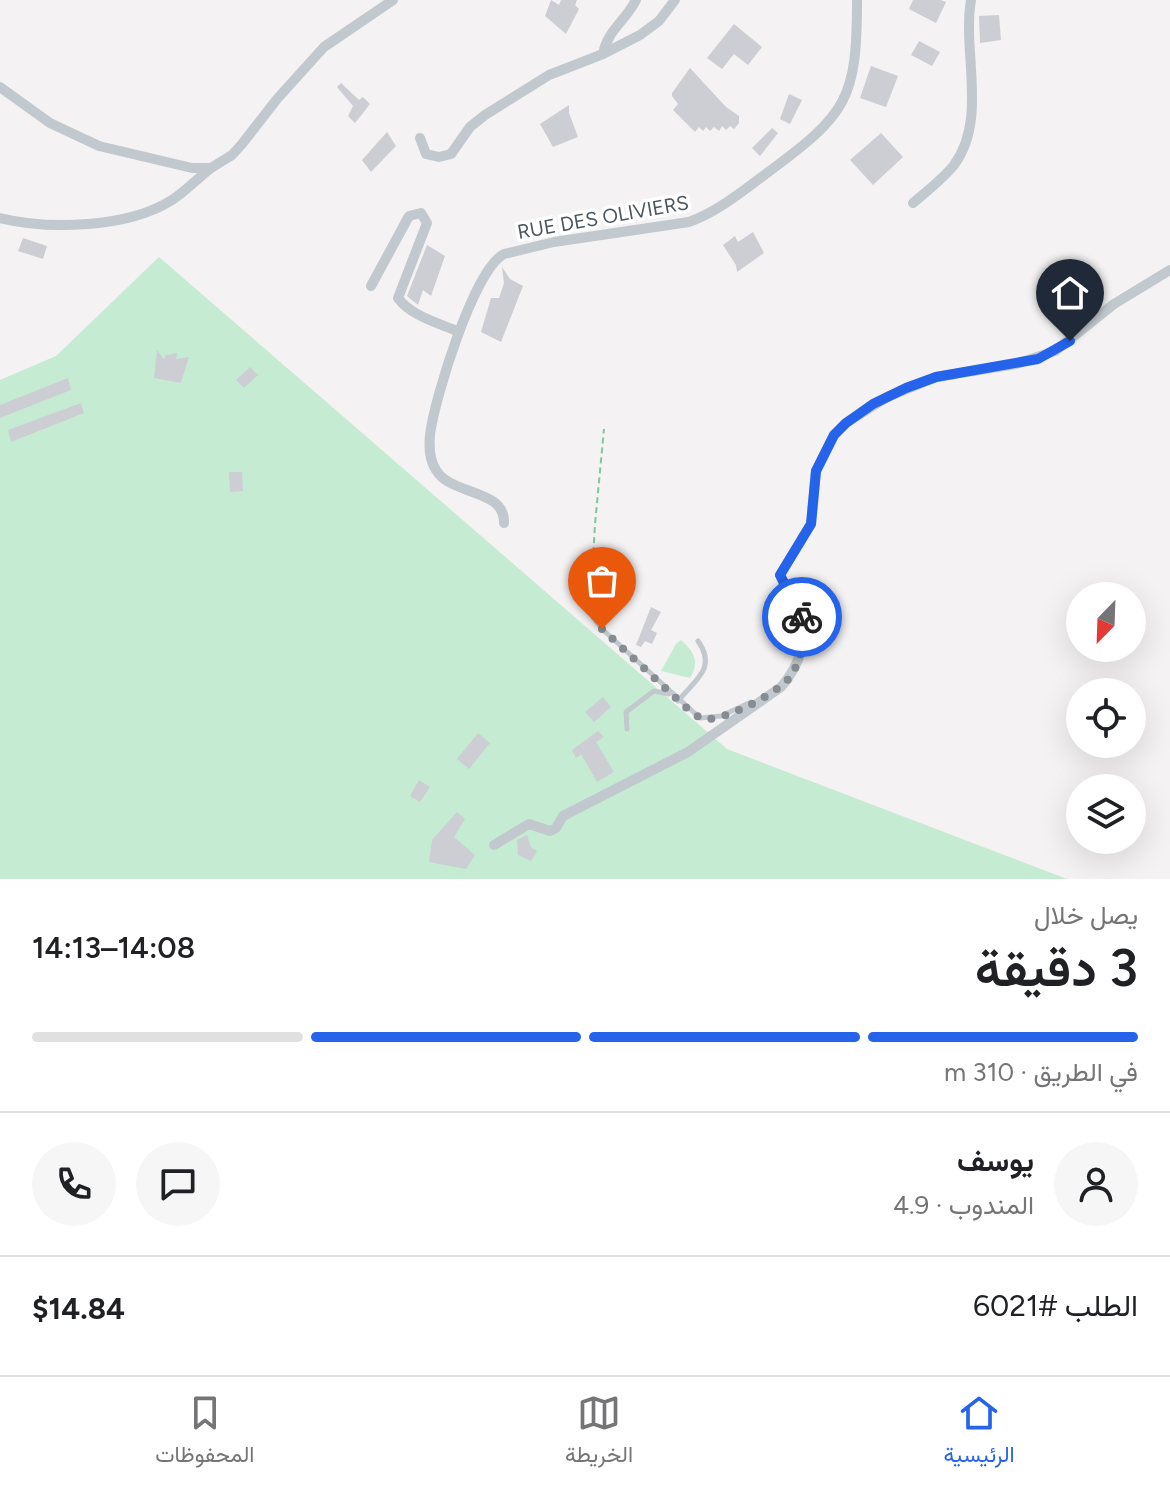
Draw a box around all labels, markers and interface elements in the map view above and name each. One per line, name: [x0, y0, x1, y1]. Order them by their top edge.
street label: RUE DES OLIVIERS: [515, 190, 691, 244]
pin: [1036, 259, 1104, 341]
icon: home: [1048, 271, 1092, 315]
pin: [568, 547, 636, 629]
icon: bag: [580, 559, 624, 603]
courier: [762, 577, 842, 657]
north arrow: [1066, 582, 1146, 662]
map controls: [1066, 582, 1146, 854]
icon: bike: [780, 595, 824, 639]
button: locate: [1066, 678, 1146, 758]
button: layers: [1066, 774, 1146, 854]
text: يصل خلال: [1034, 899, 1138, 931]
text: 14:08–14:13: [32, 929, 195, 966]
text: 3 دقيقة: [975, 937, 1138, 999]
text: في الطريق · 310 m: [944, 1056, 1138, 1088]
button: phone: [32, 1142, 116, 1226]
button: chat: [136, 1142, 220, 1226]
text: يوسف: [957, 1142, 1034, 1179]
button: person: [1054, 1142, 1138, 1226]
text: المندوب · 4.9: [893, 1189, 1034, 1221]
text: الطلب #6021: [973, 1287, 1138, 1324]
text: $14.84: [32, 1290, 125, 1327]
tab: المحفوظات: [155, 1391, 254, 1474]
tab: الخريطة: [565, 1391, 633, 1474]
tab: الرئيسية: [944, 1391, 1015, 1474]

